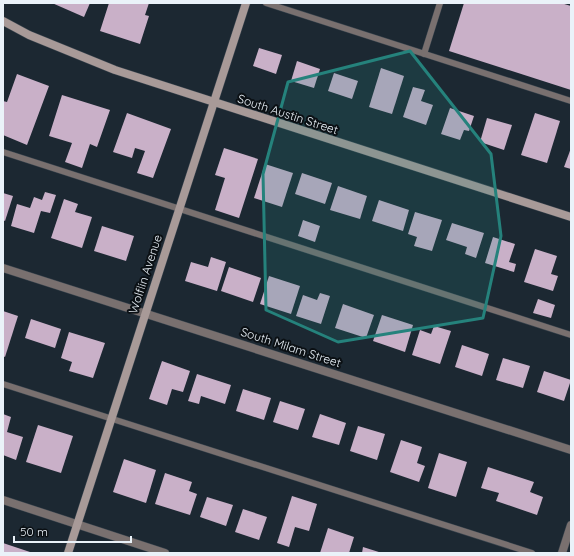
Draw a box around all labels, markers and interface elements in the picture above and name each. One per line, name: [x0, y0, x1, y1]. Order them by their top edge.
street label: South Austin Street: [236, 91, 340, 137]
street label: Wolflin Avenue: [125, 232, 165, 315]
street label: South Milam Street: [239, 324, 343, 370]
scale bar: [14, 518, 131, 544]
text: 50 m: [20, 524, 48, 539]

